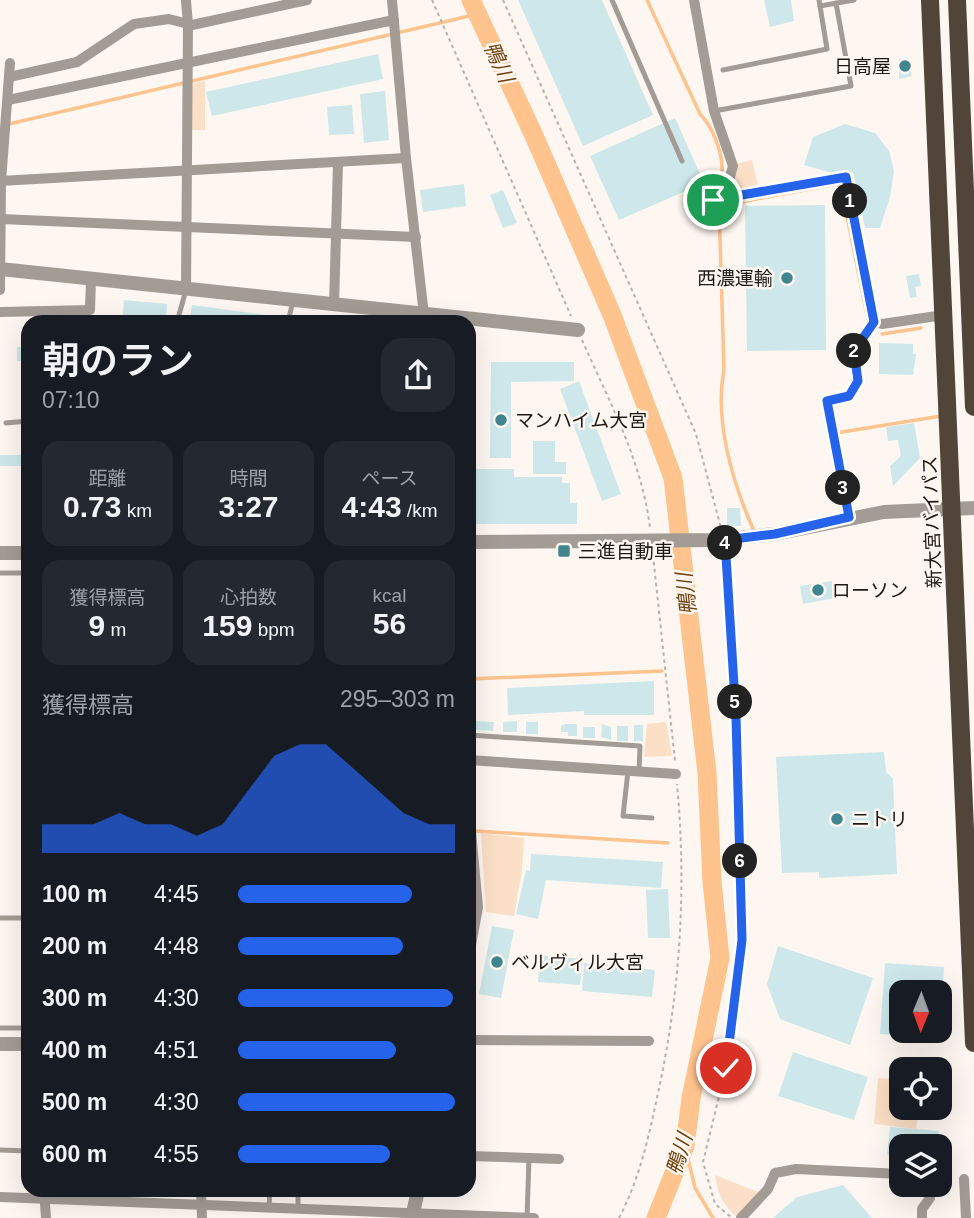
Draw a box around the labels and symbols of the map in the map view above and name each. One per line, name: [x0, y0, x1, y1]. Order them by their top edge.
water label: 鴨川: [480, 38, 519, 88]
place label: 日高屋: [834, 56, 891, 77]
marker: 日高屋: [897, 58, 913, 74]
pin: [683, 170, 743, 230]
pin: 1: [832, 184, 868, 218]
place label: 西濃運輸: [697, 268, 773, 289]
marker: 西濃運輸: [779, 270, 795, 286]
pin: 2: [836, 334, 872, 368]
place label: マンハイム大宮: [515, 410, 647, 431]
marker: マンハイム大宮: [493, 412, 509, 428]
street label: 新大宮バイパス: [919, 455, 945, 589]
pin: 3: [826, 470, 860, 505]
pin: 4: [708, 526, 742, 560]
place label: 三進自動車: [578, 541, 673, 562]
marker: 三進自動車: [556, 543, 572, 559]
water label: 鴨川: [672, 570, 700, 616]
place label: ローソン: [832, 580, 908, 601]
marker: ローソン: [810, 582, 826, 598]
pin: 5: [718, 684, 752, 720]
place label: ニトリ: [851, 809, 908, 830]
marker: ニトリ: [829, 811, 845, 827]
pin: 6: [722, 844, 758, 878]
place label: ベルヴィル大宮: [511, 952, 644, 973]
marker: ベルヴィル大宮: [489, 954, 505, 970]
north arrow: [889, 980, 952, 1043]
pin: [696, 1038, 756, 1098]
water label: 鴨川: [662, 1129, 697, 1177]

